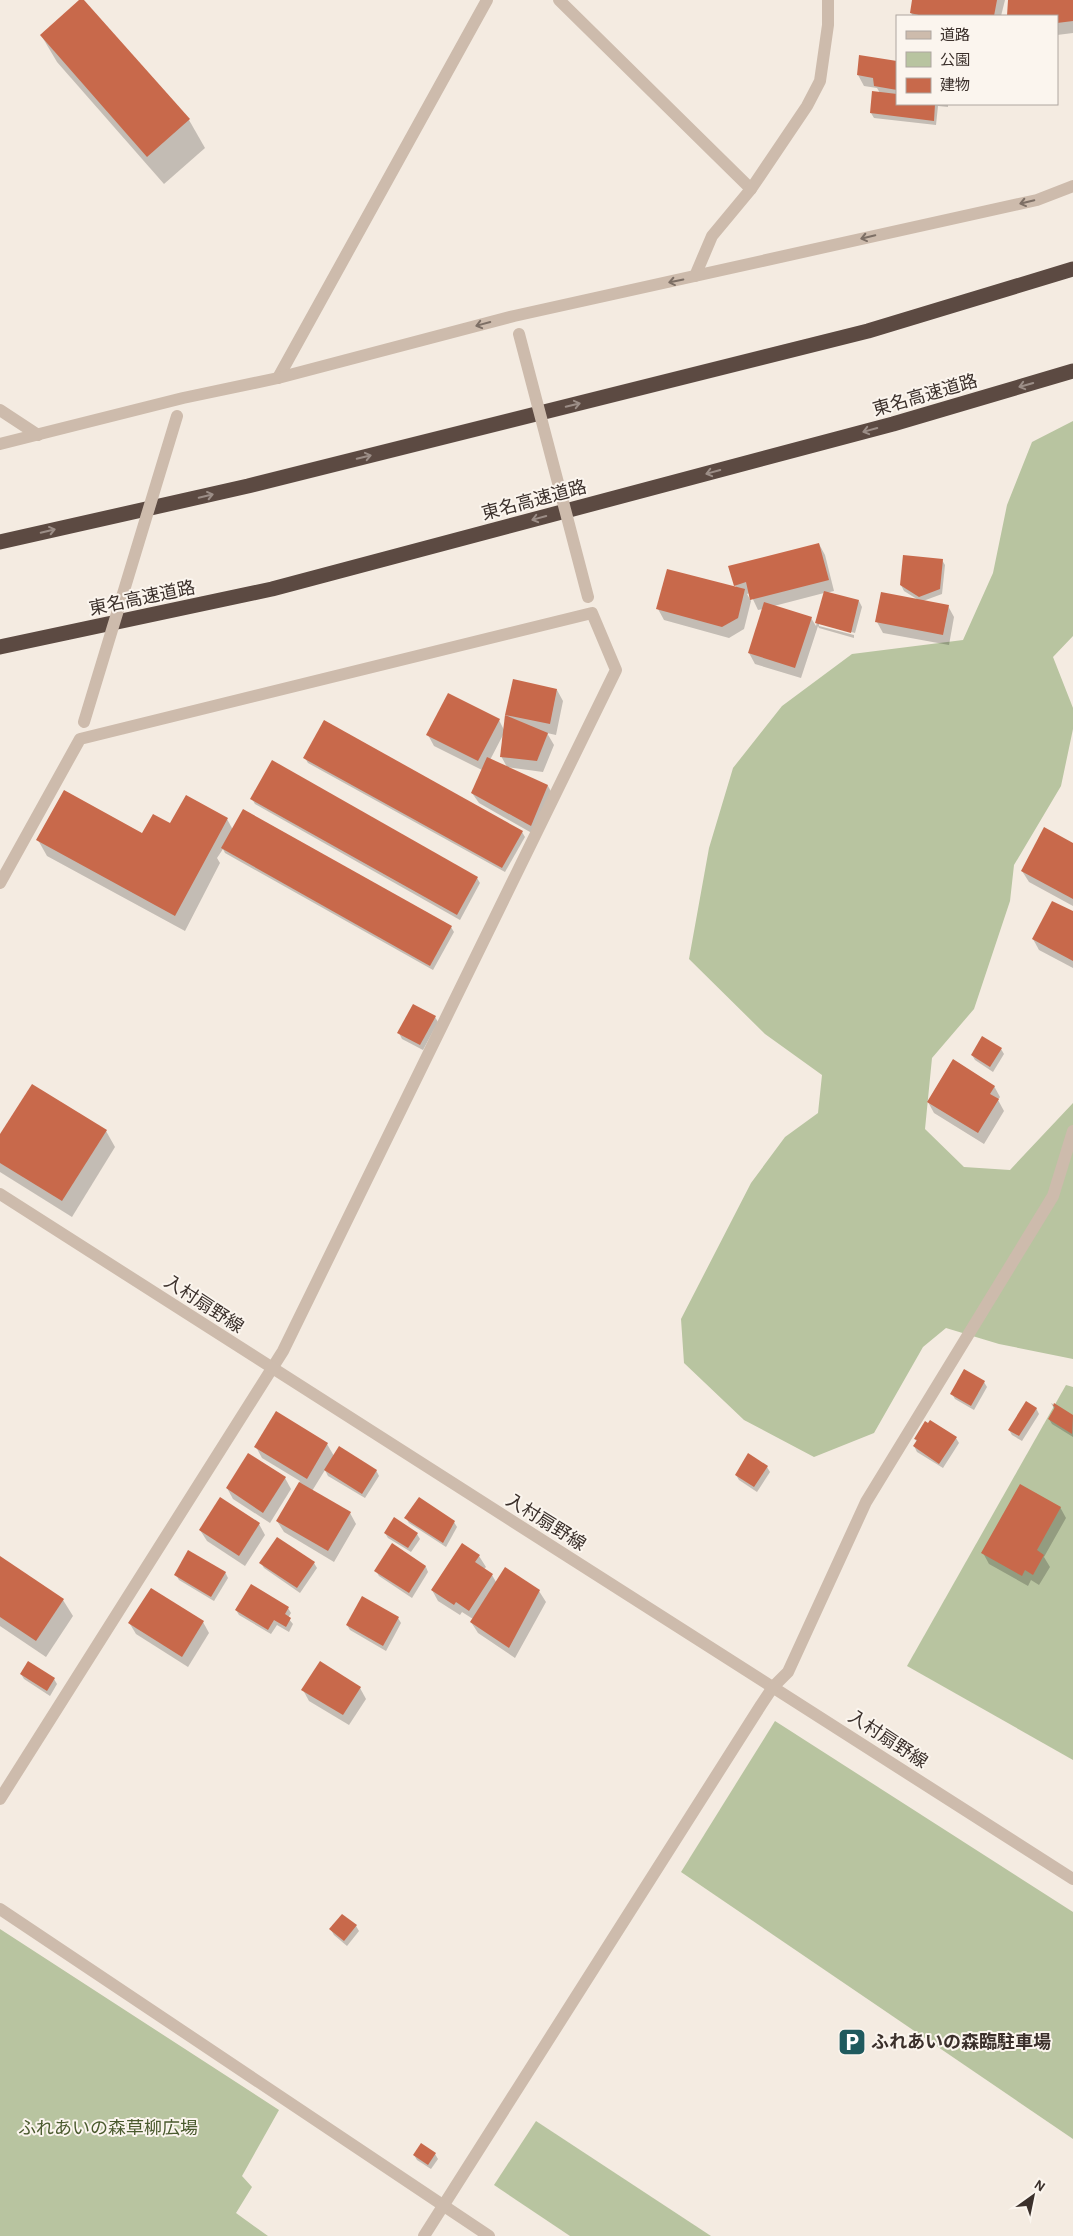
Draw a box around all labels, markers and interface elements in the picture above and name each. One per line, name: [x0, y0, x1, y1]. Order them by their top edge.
legend: [896, 15, 1058, 105]
text: 道路: [940, 27, 970, 43]
text: 公園: [940, 52, 970, 68]
text: 建物: [940, 77, 970, 93]
one-way arrow: [1019, 198, 1035, 207]
one-way arrow: [861, 233, 877, 243]
one-way arrow: [668, 277, 684, 286]
one-way arrow: [476, 320, 492, 330]
street label: 東名高速道路: [870, 371, 980, 419]
one-way arrow: [1019, 380, 1035, 390]
one-way arrow: [564, 400, 580, 409]
one-way arrow: [862, 425, 878, 435]
one-way arrow: [356, 452, 372, 461]
one-way arrow: [705, 467, 721, 477]
street label: 東名高速道路: [479, 476, 589, 524]
one-way arrow: [198, 491, 214, 500]
one-way arrow: [532, 514, 548, 523]
one-way arrow: [39, 526, 55, 535]
street label: 東名高速道路: [87, 577, 197, 619]
street label: 入村扇野線: [161, 1271, 247, 1337]
street label: 入村扇野線: [503, 1490, 589, 1554]
street label: 入村扇野線: [845, 1706, 931, 1772]
parking icon: ふれあいの森臨駐車場: [837, 2027, 867, 2057]
place label: ふれあいの森臨駐車場: [871, 2031, 1051, 2052]
park label: ふれあいの森草柳広場: [18, 2119, 198, 2138]
north arrow: [1008, 2171, 1058, 2221]
text: N: [1032, 2177, 1047, 2194]

